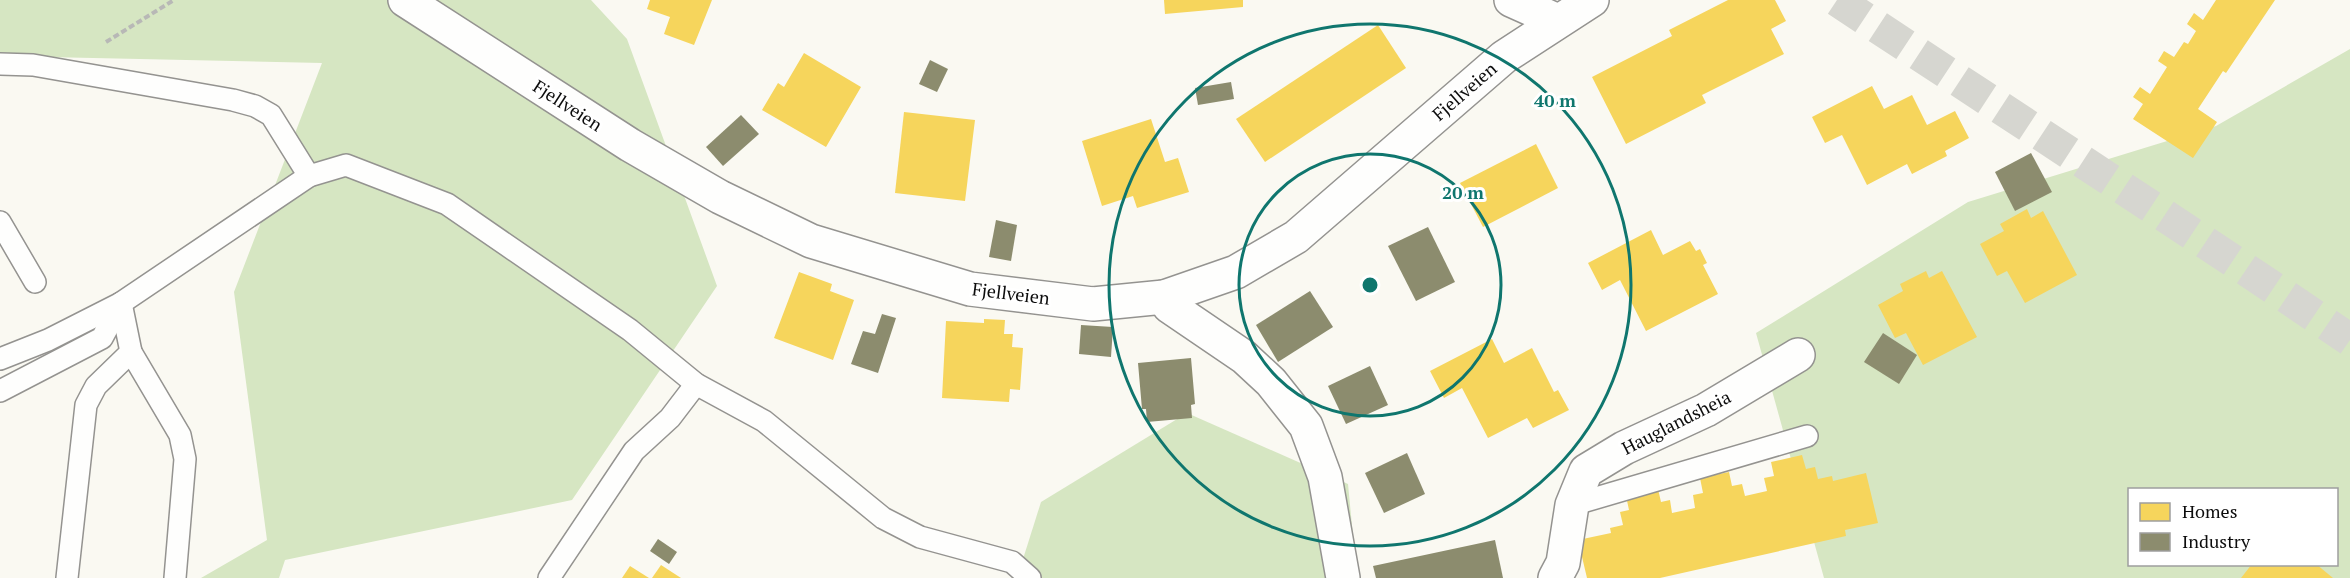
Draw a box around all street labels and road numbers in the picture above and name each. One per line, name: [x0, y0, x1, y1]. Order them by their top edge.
street label: Fjellveien: [1427, 56, 1501, 126]
street label: Fjellveien: [529, 74, 607, 136]
street label: Fjellveien: [971, 276, 1051, 310]
street label: Hauglandsheia: [1617, 384, 1735, 460]

